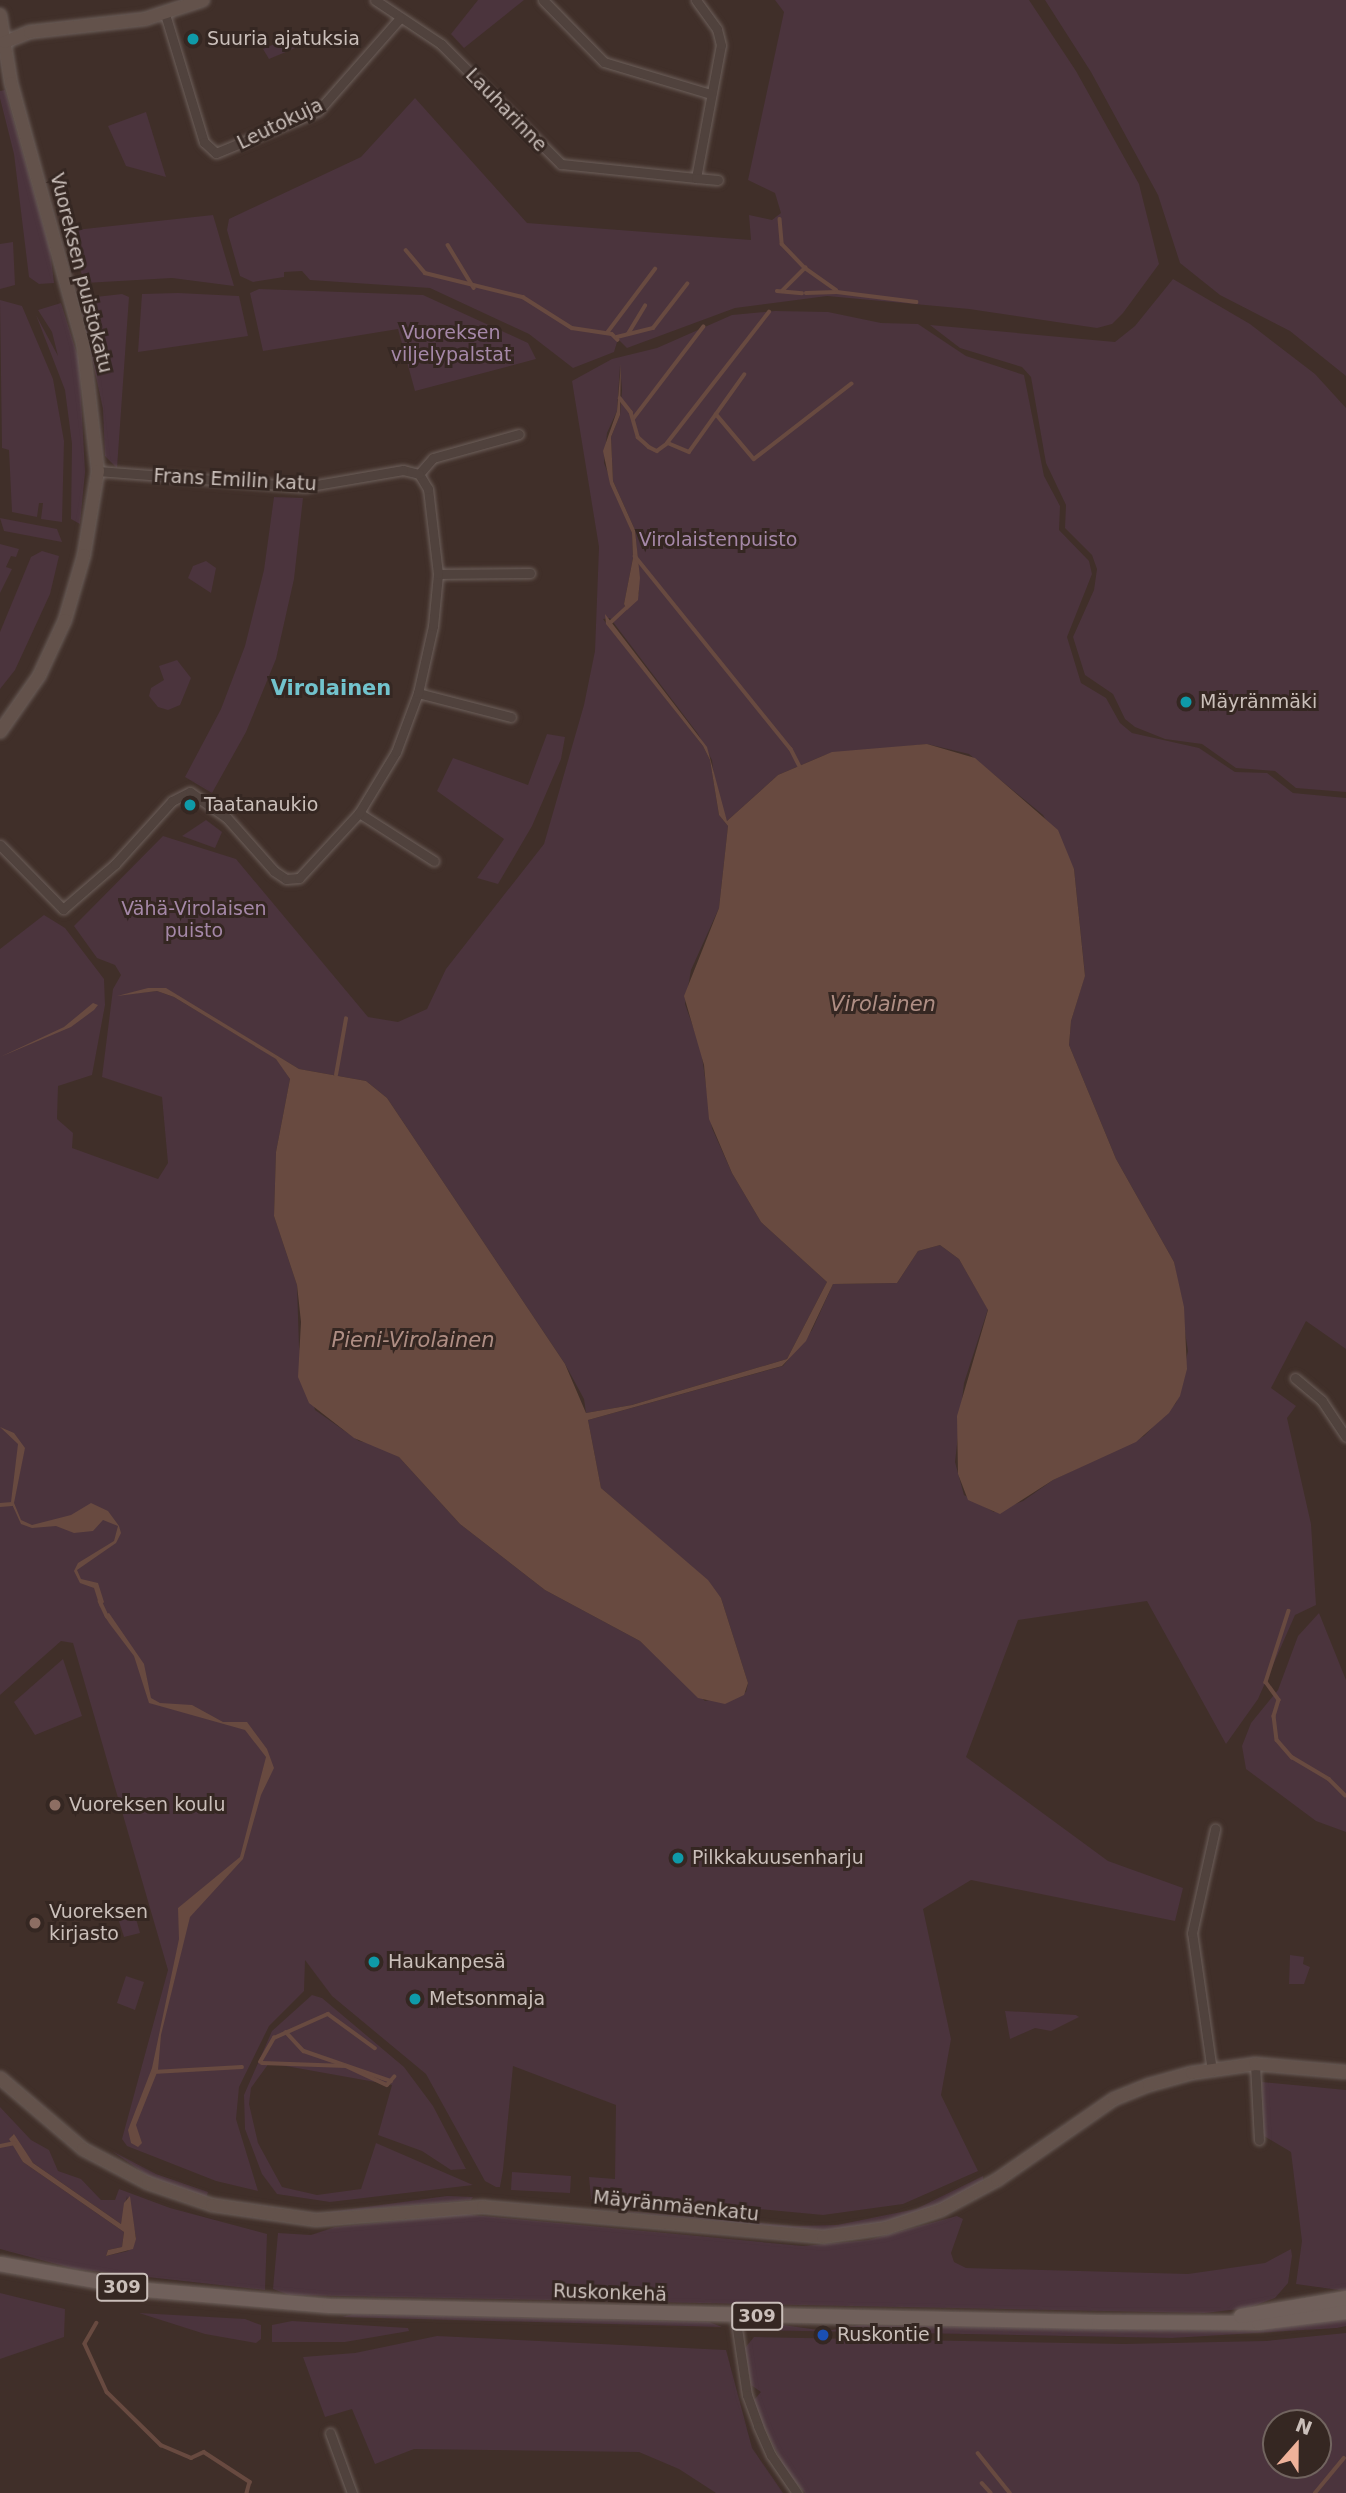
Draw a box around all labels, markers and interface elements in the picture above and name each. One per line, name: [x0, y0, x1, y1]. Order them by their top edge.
place label: Suuria ajatuksia: [207, 28, 360, 50]
marker: Suuria ajatuksia: [185, 31, 201, 47]
street label: Lauharinne: [461, 64, 551, 156]
street label: Leutokuja: [233, 93, 327, 155]
street label: Vuoreksen puistokatu: [45, 171, 117, 375]
park label: Vuoreksen viljelypalstat: [391, 322, 511, 366]
street label: Frans Emilin katu: [153, 464, 317, 496]
park label: Virolaistenpuisto: [639, 529, 797, 551]
district label: Virolainen: [271, 675, 391, 701]
place label: Mäyränmäki: [1200, 691, 1317, 713]
marker: Mäyränmäki: [1178, 694, 1194, 710]
place label: Taatanaukio: [204, 794, 318, 816]
marker: Taatanaukio: [182, 797, 198, 813]
park label: Vähä-Virolaisen puisto: [121, 898, 267, 942]
water label: Virolainen: [830, 991, 936, 1017]
water label: Pieni-Virolainen: [331, 1327, 495, 1353]
place label: Vuoreksen koulu: [69, 1794, 225, 1816]
marker: Vuoreksen koulu: [47, 1797, 63, 1813]
place label: Pilkkakuusenharju: [692, 1847, 864, 1869]
marker: Pilkkakuusenharju: [670, 1850, 686, 1866]
place label: Vuoreksen kirjasto: [49, 1901, 148, 1945]
marker: Vuoreksen kirjasto: [27, 1915, 43, 1931]
place label: Haukanpesä: [388, 1951, 506, 1973]
marker: Haukanpesä: [366, 1954, 382, 1970]
place label: Metsonmaja: [429, 1988, 545, 2010]
marker: Metsonmaja: [407, 1991, 423, 2007]
street label: Mäyränmäenkatu: [592, 2186, 760, 2226]
road number: 309: [96, 2272, 148, 2302]
street label: Ruskonkehä: [553, 2280, 667, 2306]
road number: 309: [731, 2302, 783, 2330]
place label: Ruskontie I: [837, 2324, 941, 2346]
marker: Ruskontie I: [815, 2327, 831, 2343]
north arrow: [1262, 2409, 1332, 2479]
text: N: [1292, 2413, 1315, 2439]

